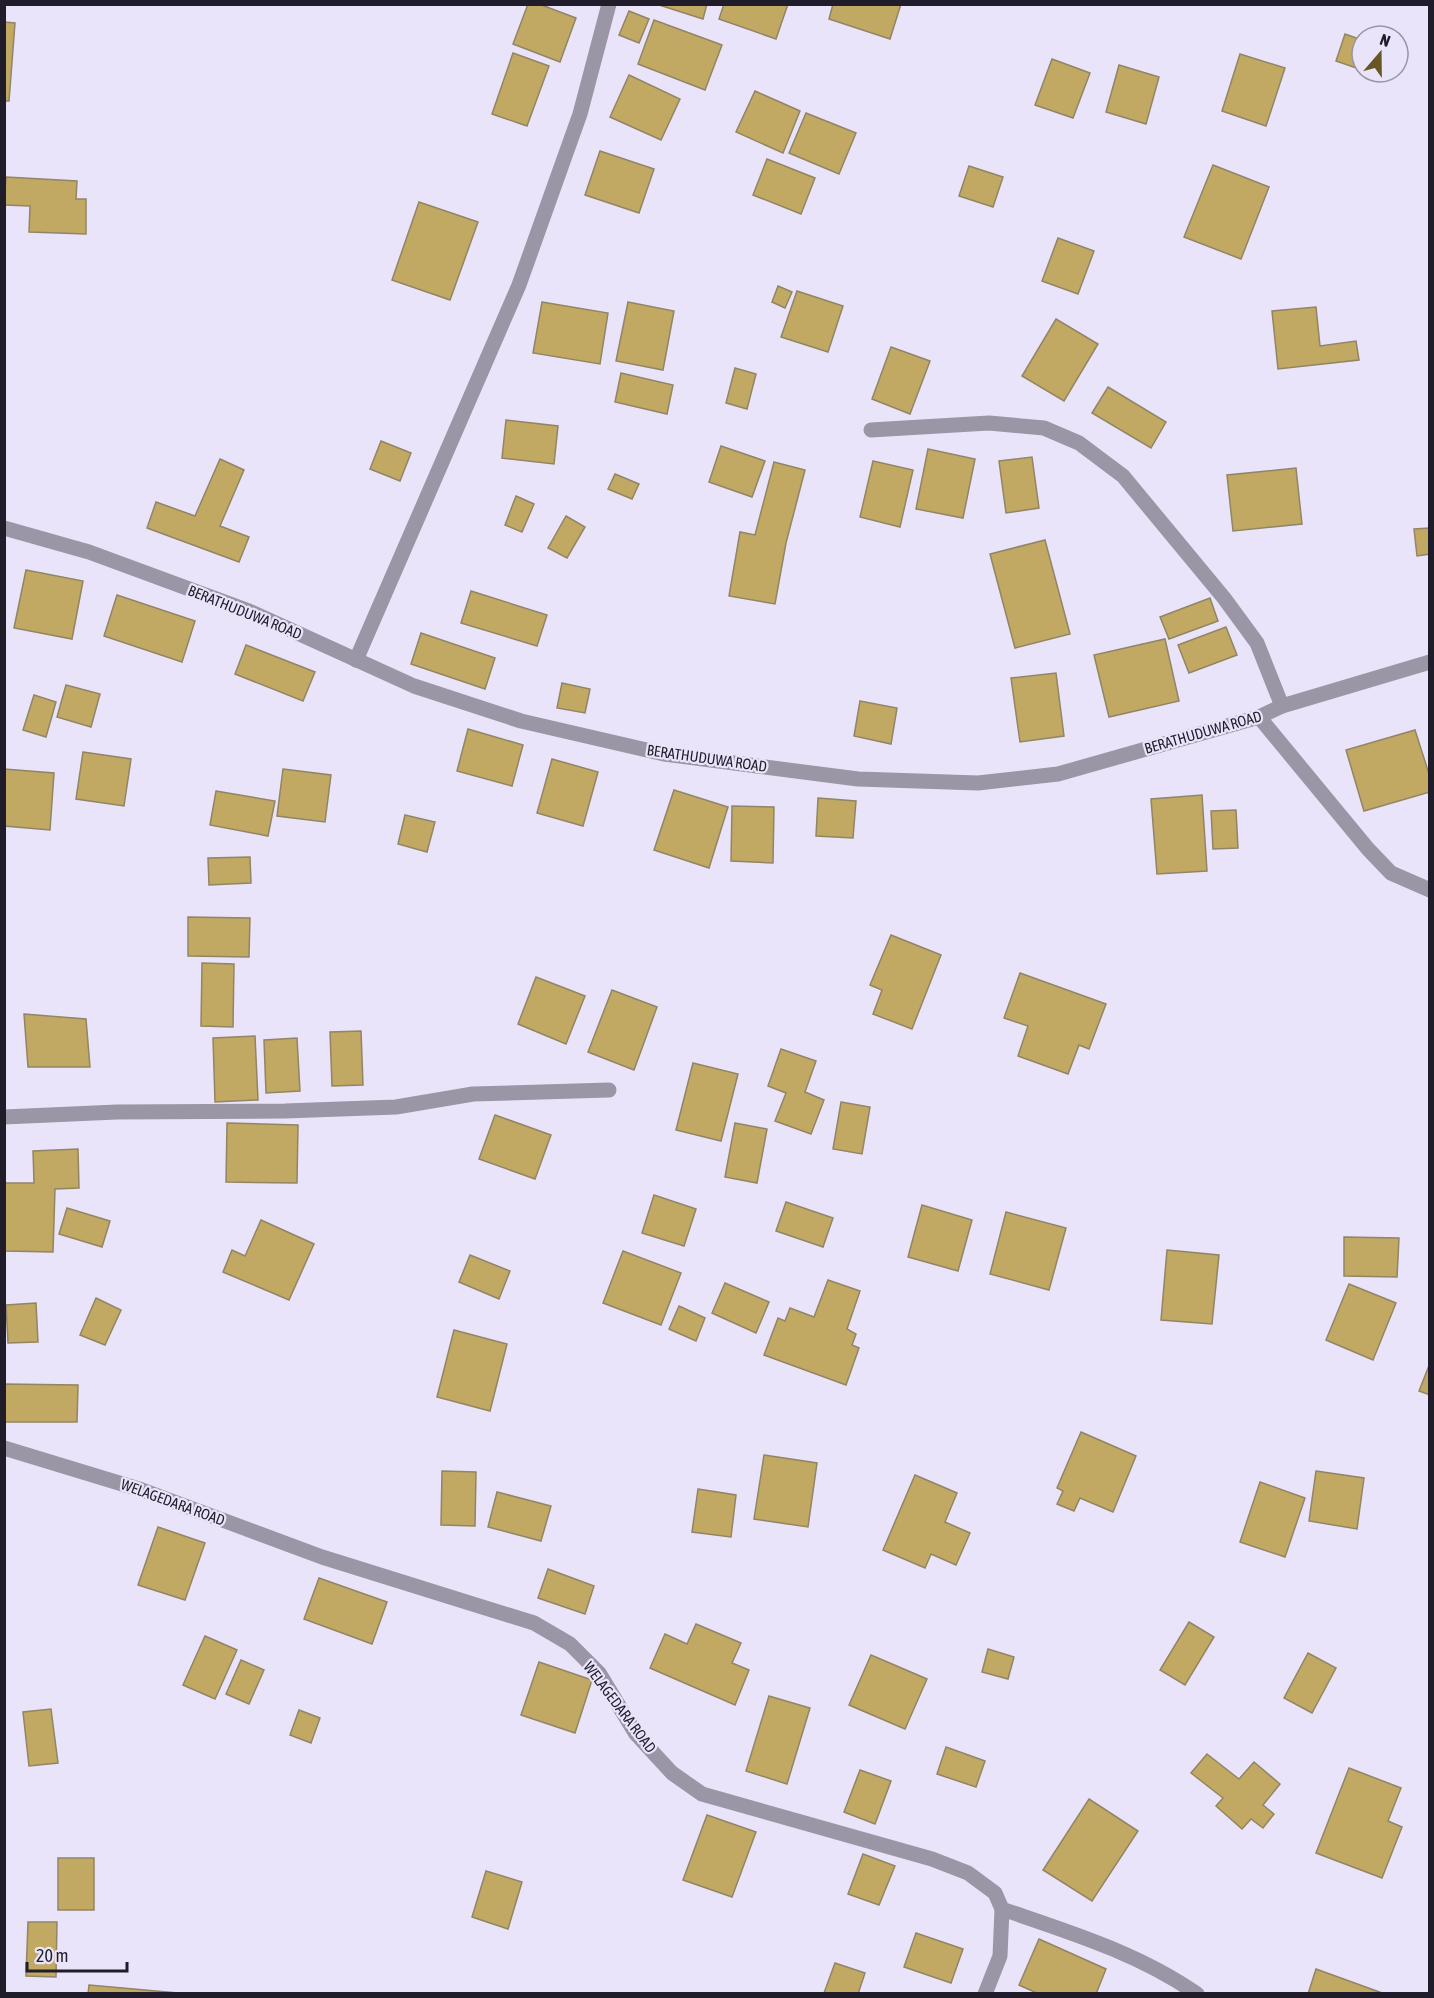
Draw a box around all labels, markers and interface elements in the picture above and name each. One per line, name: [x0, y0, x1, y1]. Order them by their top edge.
north arrow: [1350, 24, 1410, 84]
text: N: [1378, 30, 1393, 50]
street label: BERATHUDUWA ROAD: [186, 581, 304, 643]
street label: BERATHUDUWA ROAD: [1143, 707, 1263, 757]
street label: BERATHUDUWA ROAD: [646, 741, 768, 775]
street label: WELAGEDARA ROAD: [119, 1475, 227, 1529]
street label: WELAGEDARA ROAD: [580, 1658, 660, 1756]
scale bar: [27, 1935, 128, 1973]
text: 20 m: [36, 1945, 68, 1966]

